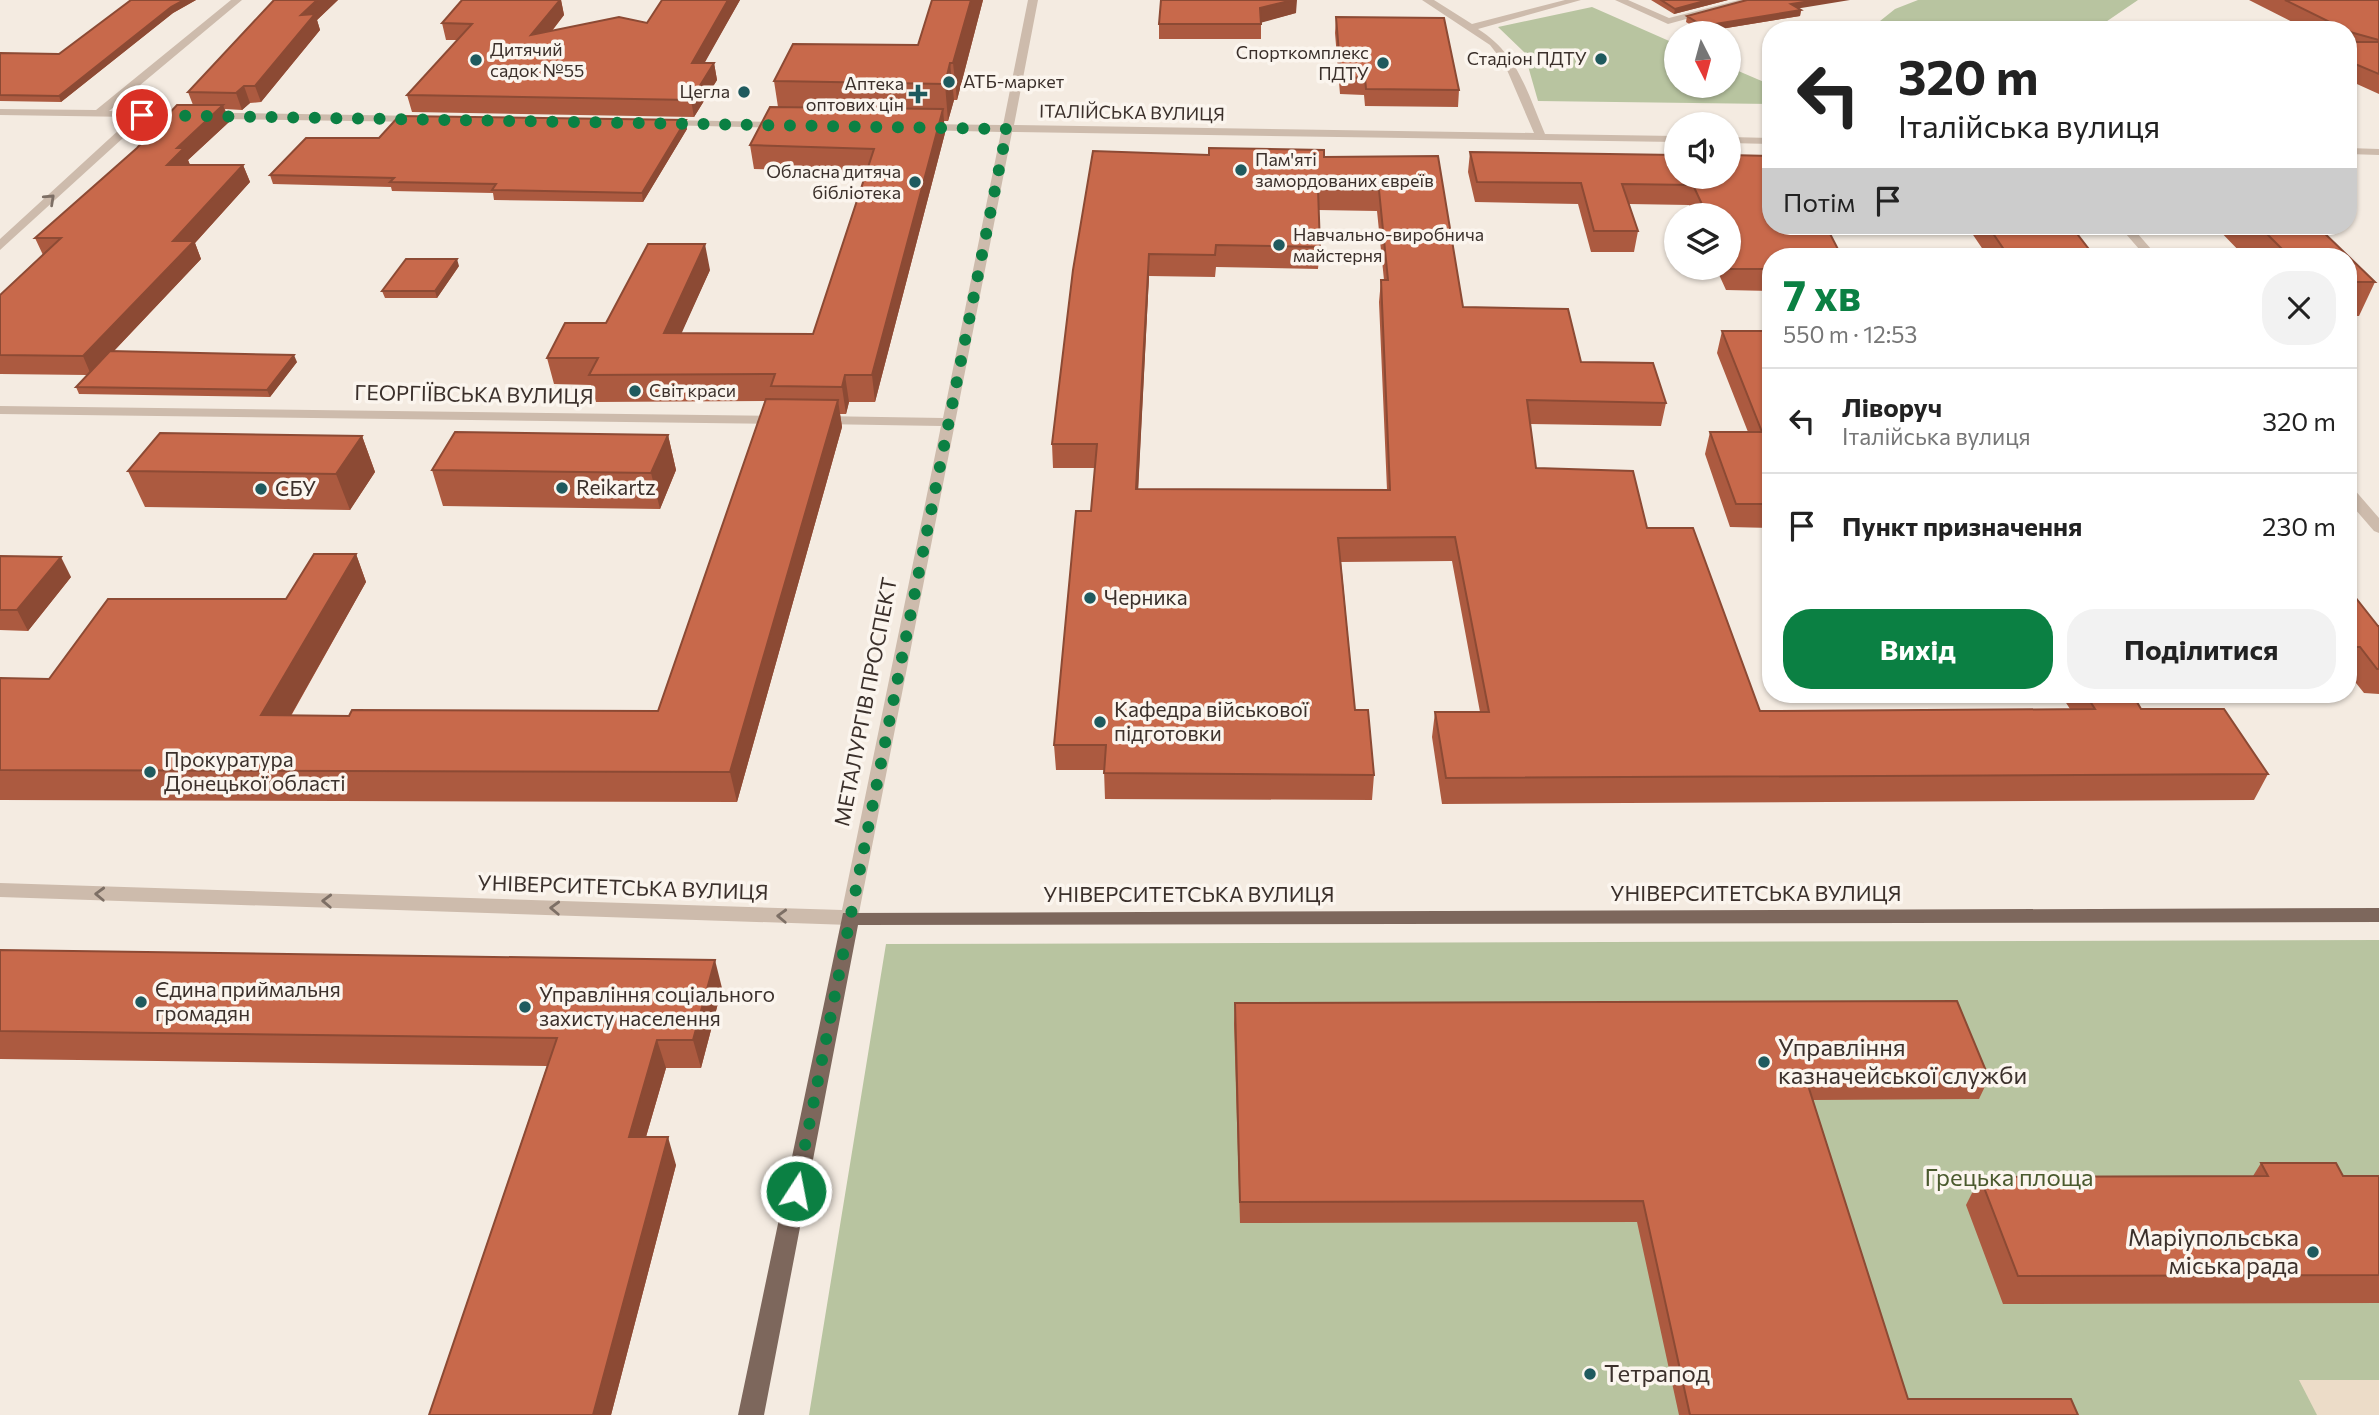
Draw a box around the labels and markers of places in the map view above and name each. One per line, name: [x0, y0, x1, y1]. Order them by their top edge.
place label: Дитячий садок №55: [490, 38, 584, 81]
place label: Спорткомплекс ПДТУ: [1236, 41, 1369, 84]
place label: Стадіон ПДТУ: [1467, 47, 1587, 69]
marker: Стадіон ПДТУ: [1593, 51, 1609, 67]
marker: Дитячий садок №55: [468, 52, 484, 68]
marker: Спорткомплекс ПДТУ: [1375, 55, 1391, 71]
place label: АТБ-маркет: [963, 70, 1065, 92]
place label: Аптека оптових цін: [806, 72, 904, 115]
marker: АТБ-маркет: [941, 74, 957, 90]
place label: Цегла: [679, 80, 730, 102]
marker: Цегла: [736, 84, 752, 100]
pin: [112, 85, 172, 145]
marker: Аптека оптових цін: [910, 86, 926, 102]
place label: Пам'яті замордованих євреїв: [1255, 148, 1434, 191]
place label: Обласна дитяча бібліотека: [766, 160, 901, 203]
marker: Пам'яті замордованих євреїв: [1233, 162, 1249, 178]
marker: Обласна дитяча бібліотека: [907, 174, 923, 190]
place label: Навчально-виробнича майстерня: [1293, 223, 1484, 266]
marker: Навчально-виробнича майстерня: [1271, 237, 1287, 253]
place label: Свiт краси: [649, 379, 736, 401]
marker: Свiт краси: [627, 383, 643, 399]
place label: Reikartz: [576, 474, 656, 499]
place label: СБУ: [275, 475, 316, 500]
marker: Reikartz: [554, 480, 570, 496]
marker: СБУ: [253, 481, 269, 497]
place label: Черника: [1104, 584, 1188, 609]
marker: Черника: [1082, 590, 1098, 606]
place label: Кафедра військової підготовки: [1114, 696, 1309, 745]
marker: Кафедра військової підготовки: [1092, 714, 1108, 730]
place label: Прокуратура Донецької області: [164, 746, 346, 795]
marker: Прокуратура Донецької області: [142, 764, 158, 780]
place label: Єдина приймальня громадян: [155, 976, 341, 1025]
place label: Управління соціального захисту населення: [539, 981, 775, 1030]
marker: Єдина приймальня громадян: [133, 994, 149, 1010]
marker: Управління соціального захисту населення: [517, 999, 533, 1015]
place label: Управління казначейської служби: [1778, 1032, 2027, 1089]
marker: Управління казначейської служби: [1756, 1054, 1772, 1070]
place label: Маріупольська міська рада: [2128, 1222, 2299, 1279]
marker: Маріупольська міська рада: [2305, 1244, 2321, 1260]
place label: Тетрапод: [1604, 1358, 1710, 1387]
marker: Тетрапод: [1582, 1366, 1598, 1382]

